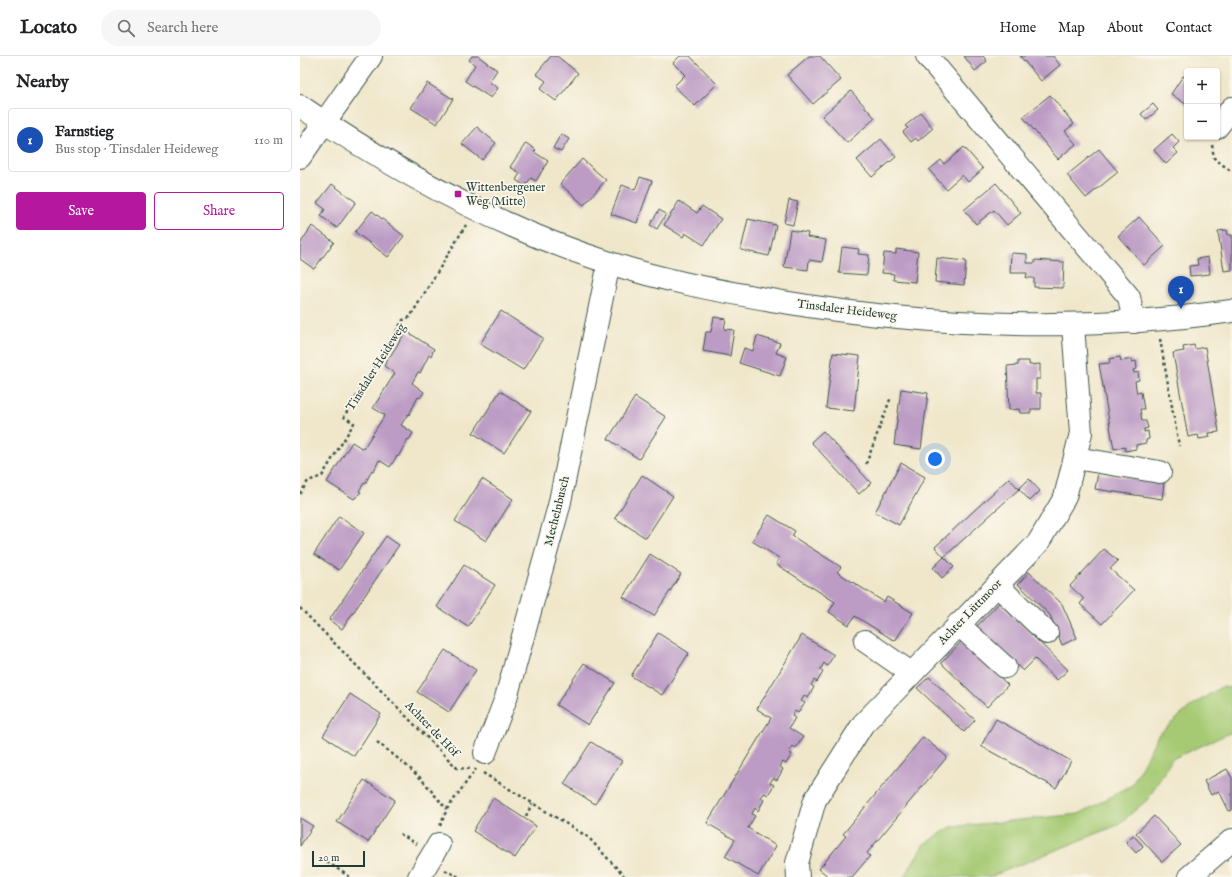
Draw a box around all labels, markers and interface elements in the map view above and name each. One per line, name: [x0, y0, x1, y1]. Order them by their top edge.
search box: [101, 10, 381, 46]
text: Locato: [20, 16, 77, 40]
icon: search: [115, 17, 137, 39]
text: Search here: [147, 18, 219, 37]
text: Home: [1000, 19, 1036, 37]
text: Map: [1058, 19, 1085, 37]
text: About: [1107, 19, 1143, 37]
text: Contact: [1165, 19, 1212, 37]
map controls: [1184, 68, 1220, 140]
button: +: [1184, 68, 1220, 104]
text: Nearby: [16, 72, 69, 93]
button: −: [1184, 104, 1220, 140]
text: Farnstieg: [55, 122, 114, 141]
text: 1: [28, 132, 32, 149]
text: 110 m: [254, 132, 283, 149]
text: Bus stop · Tinsdaler Heideweg: [55, 141, 218, 158]
place label: Wittenbergener Weg (Mitte): [466, 180, 546, 209]
marker: Wittenbergener Weg (Mitte): [453, 189, 463, 199]
button: Save: [16, 192, 146, 230]
button: Share: [154, 192, 284, 230]
pin: 1: [1168, 276, 1194, 309]
street label: Tinsdaler Heideweg: [796, 296, 898, 324]
street label: Tinsdaler Heideweg: [343, 320, 409, 414]
your location: [925, 449, 945, 469]
street label: Mechelnbusch: [541, 474, 573, 548]
street label: Achter Lüttmoor: [934, 576, 1006, 649]
street label: Achter de Höf: [401, 697, 464, 762]
scale bar: [312, 849, 365, 868]
text: 20 m: [318, 851, 339, 865]

